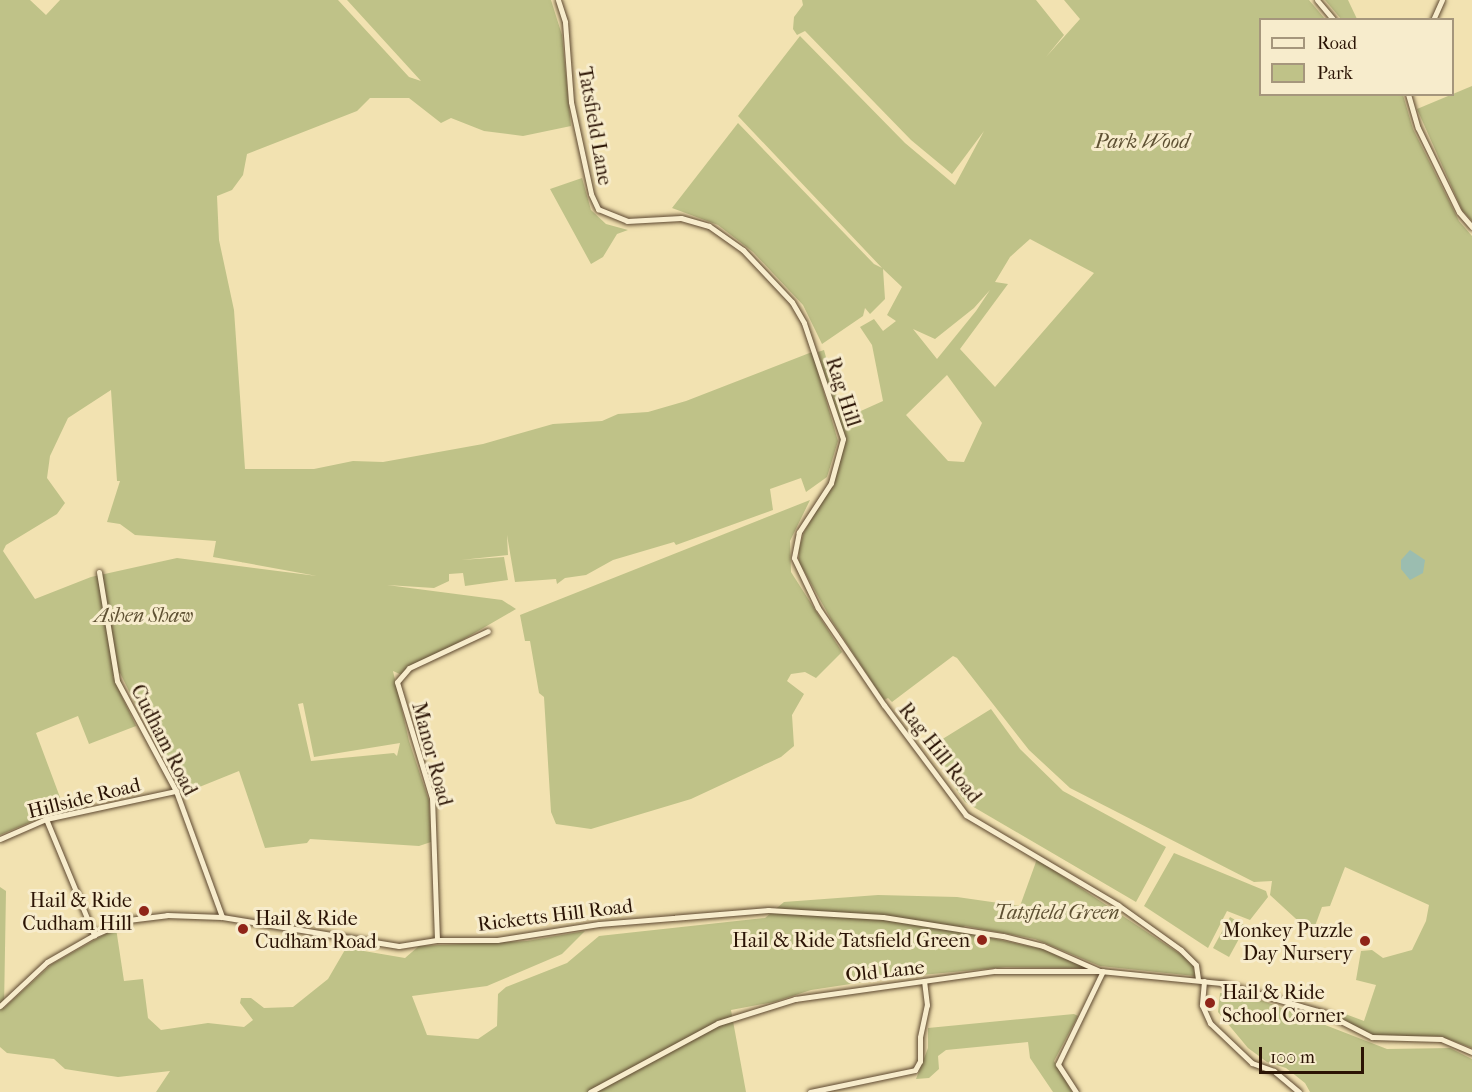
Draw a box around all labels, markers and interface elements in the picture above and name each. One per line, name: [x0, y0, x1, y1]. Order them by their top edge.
legend: [1259, 18, 1454, 96]
text: Road: [1317, 33, 1357, 54]
text: Park: [1317, 63, 1353, 84]
street label: Tatsfield Lane: [573, 65, 617, 187]
park label: Park Wood: [1095, 129, 1189, 153]
street label: Rag Hill: [820, 354, 866, 430]
park label: Ashen Shaw: [95, 603, 193, 627]
street label: Cudham Road: [126, 680, 202, 800]
street label: Rag Hill Road: [893, 698, 987, 808]
street label: Manor Road: [407, 700, 457, 808]
street label: Hillside Road: [25, 772, 143, 824]
place label: Hail & Ride Cudham Hill: [22, 888, 132, 935]
street label: Ricketts Hill Road: [476, 894, 634, 936]
park label: Tatsfield Green: [995, 900, 1119, 924]
marker: Hail & Ride Cudham Hill: [137, 904, 151, 918]
place label: Hail & Ride Cudham Road: [255, 906, 377, 953]
place label: Monkey Puzzle Day Nursery: [1222, 918, 1353, 965]
marker: Hail & Ride Cudham Road: [236, 922, 250, 936]
place label: Hail & Ride Tatsfield Green: [732, 928, 970, 952]
marker: Hail & Ride Tatsfield Green: [975, 933, 989, 947]
marker: Monkey Puzzle Day Nursery: [1358, 934, 1372, 948]
street label: Old Lane: [844, 955, 926, 987]
place label: Hail & Ride School Corner: [1222, 980, 1344, 1027]
marker: Hail & Ride School Corner: [1203, 996, 1217, 1010]
scale bar: [1262, 1035, 1367, 1073]
text: 100 m: [1270, 1047, 1315, 1068]

